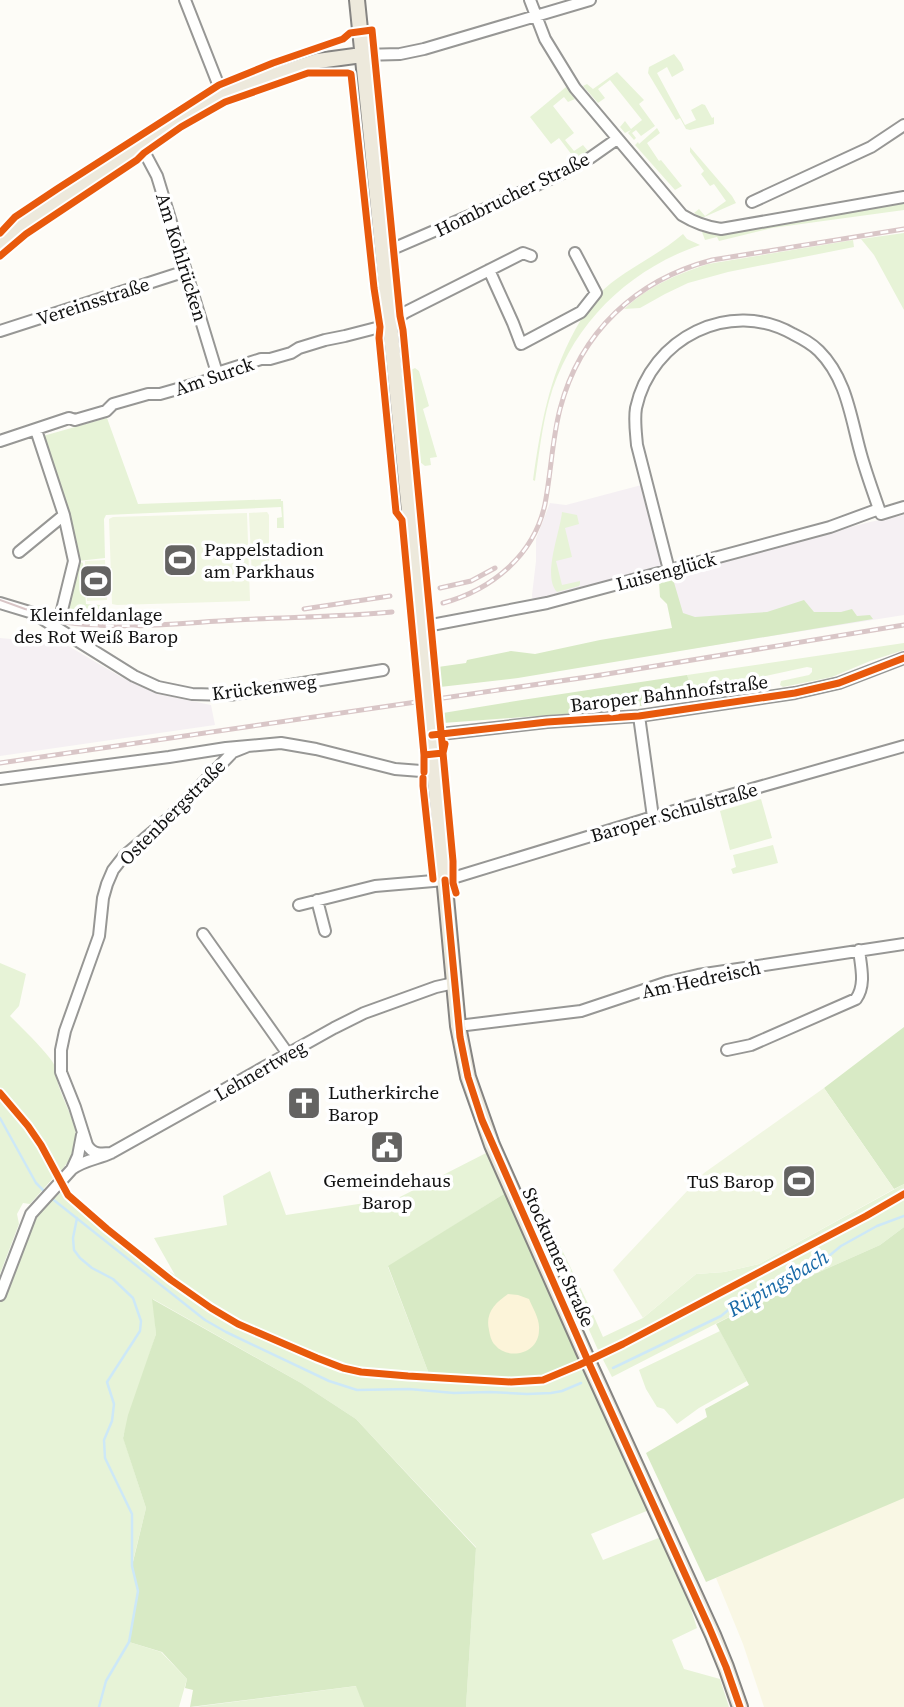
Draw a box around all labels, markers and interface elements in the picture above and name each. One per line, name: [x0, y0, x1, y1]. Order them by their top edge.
street label: Hombrucher Straße: [430, 145, 594, 243]
street label: Am Kohlrücken: [150, 190, 214, 324]
street label: Vereinsstraße: [33, 271, 153, 331]
street label: Am Surck: [171, 350, 258, 402]
place label: Pappelstadion am Parkhaus: [204, 536, 324, 584]
sports icon: Pappelstadion am Parkhaus: [161, 541, 199, 579]
street label: Luisenglück: [613, 545, 719, 597]
sports icon: Kleinfeldanlage des Rot Weiß Barop: [77, 562, 115, 600]
place label: Kleinfeldanlage des Rot Weiß Barop: [14, 601, 178, 649]
street label: Krückenweg: [210, 668, 318, 706]
street label: Baroper Bahnhofstraße: [569, 668, 769, 718]
street label: Ostenbergstraße: [113, 753, 231, 871]
street label: Baroper Schulstraße: [587, 776, 761, 848]
street label: Am Hedreisch: [639, 954, 763, 1004]
street label: Lehnertweg: [209, 1033, 311, 1107]
place label: Lutherkirche Barop: [328, 1079, 439, 1127]
church icon: Lutherkirche Barop: [285, 1084, 323, 1122]
public building icon: Gemeindehaus Barop: [368, 1128, 406, 1166]
sports icon: TuS Barop: [780, 1162, 818, 1200]
place label: Gemeindehaus Barop: [323, 1167, 451, 1215]
place label: TuS Barop: [687, 1168, 774, 1194]
street label: Stockumer Straße: [517, 1183, 601, 1331]
water label: Rüpingsbach: [721, 1242, 834, 1324]

